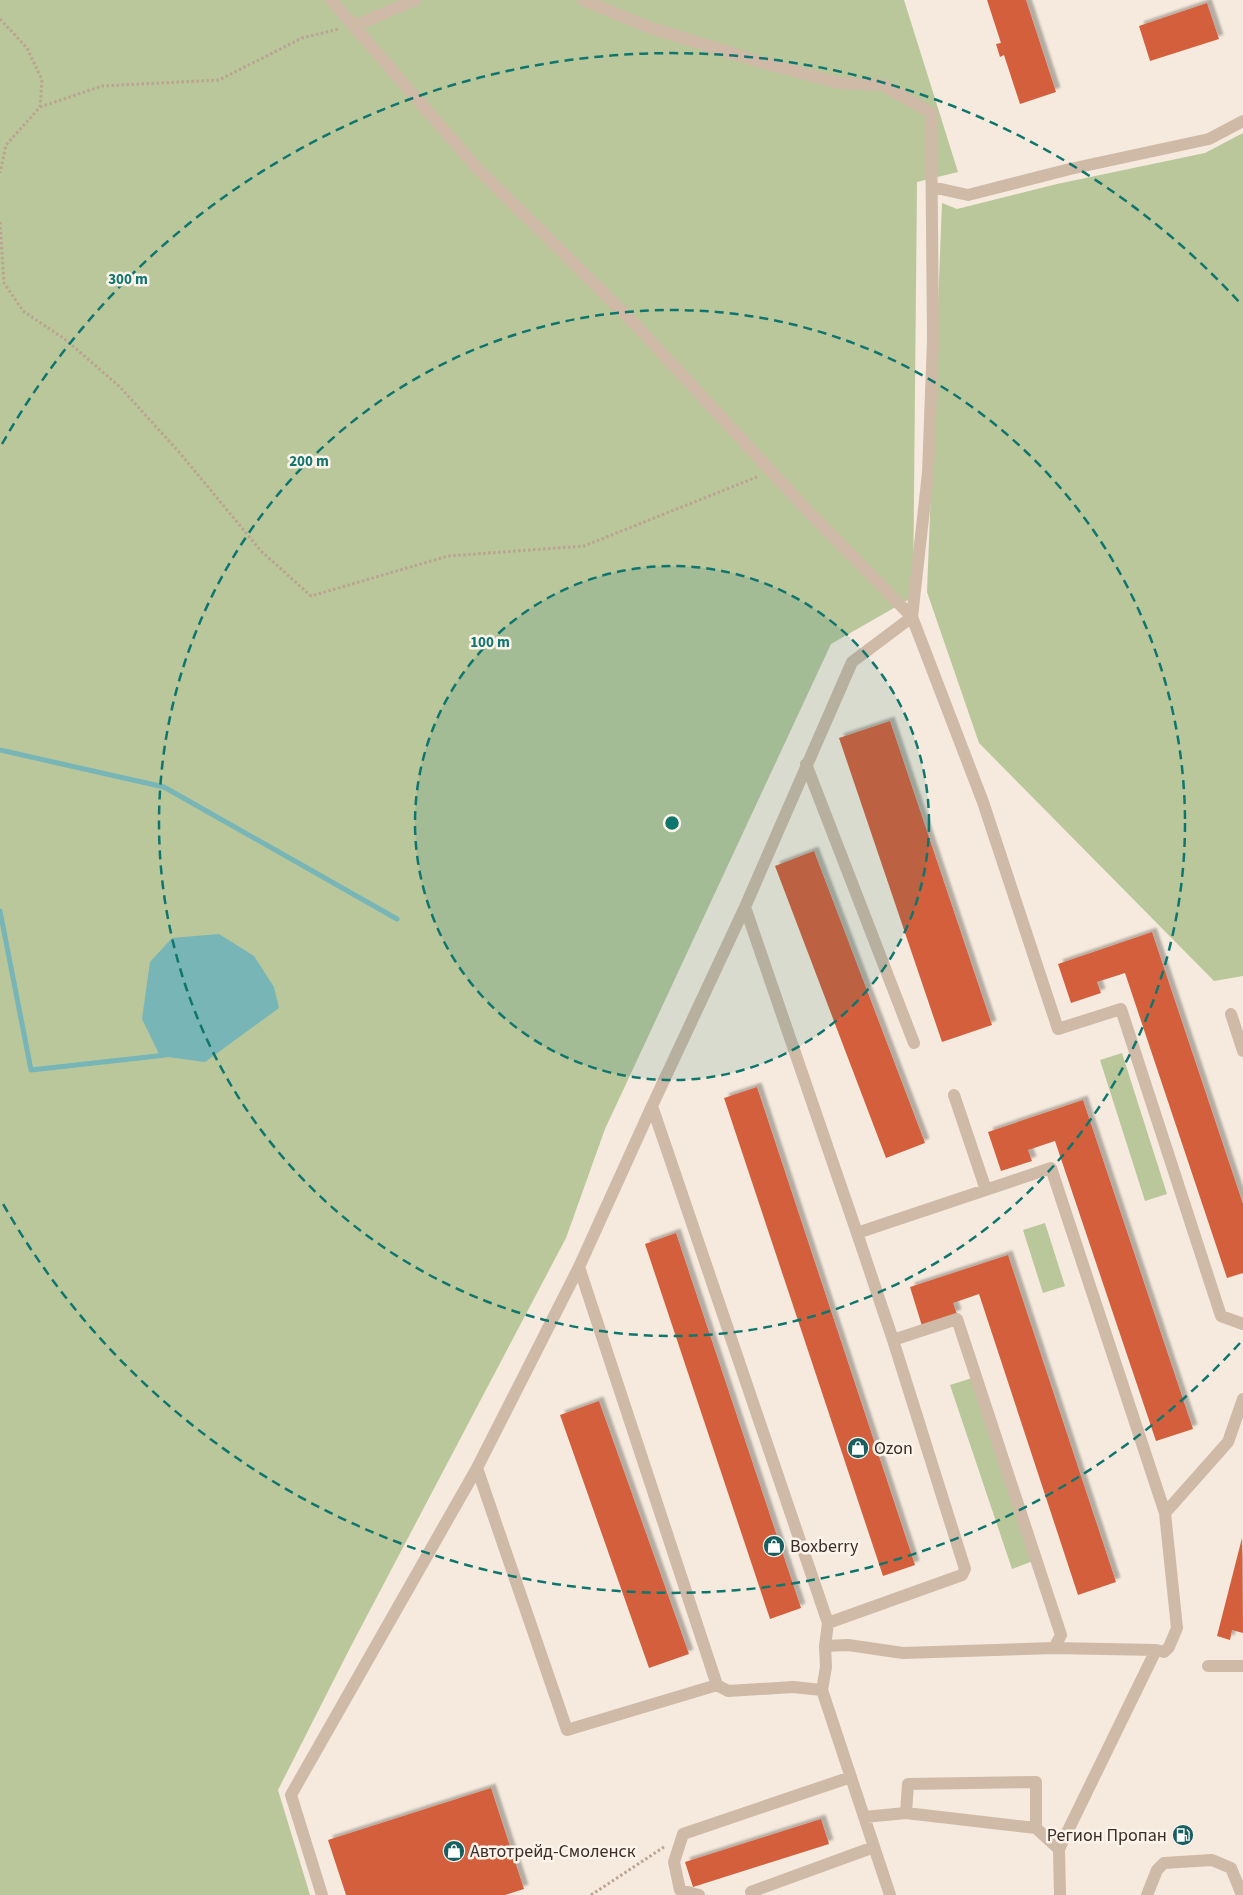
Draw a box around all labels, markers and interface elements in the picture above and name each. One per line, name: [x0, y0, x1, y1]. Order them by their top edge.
text: 300 m: [108, 269, 148, 290]
text: 200 m: [289, 451, 329, 472]
text: 100 m: [470, 632, 510, 653]
centre of rings: [663, 814, 681, 832]
shop icon: Ozon: [846, 1436, 870, 1460]
place label: Ozon: [874, 1436, 913, 1461]
shop icon: Boxberry: [762, 1534, 786, 1558]
place label: Boxberry: [790, 1534, 859, 1559]
place label: Регион Пропан: [1047, 1823, 1167, 1848]
fuel station icon: Регион Пропан: [1171, 1823, 1195, 1847]
shop icon: Автотрейд-Смоленск: [442, 1839, 466, 1863]
place label: Автотрейд-Смоленск: [470, 1839, 636, 1864]

